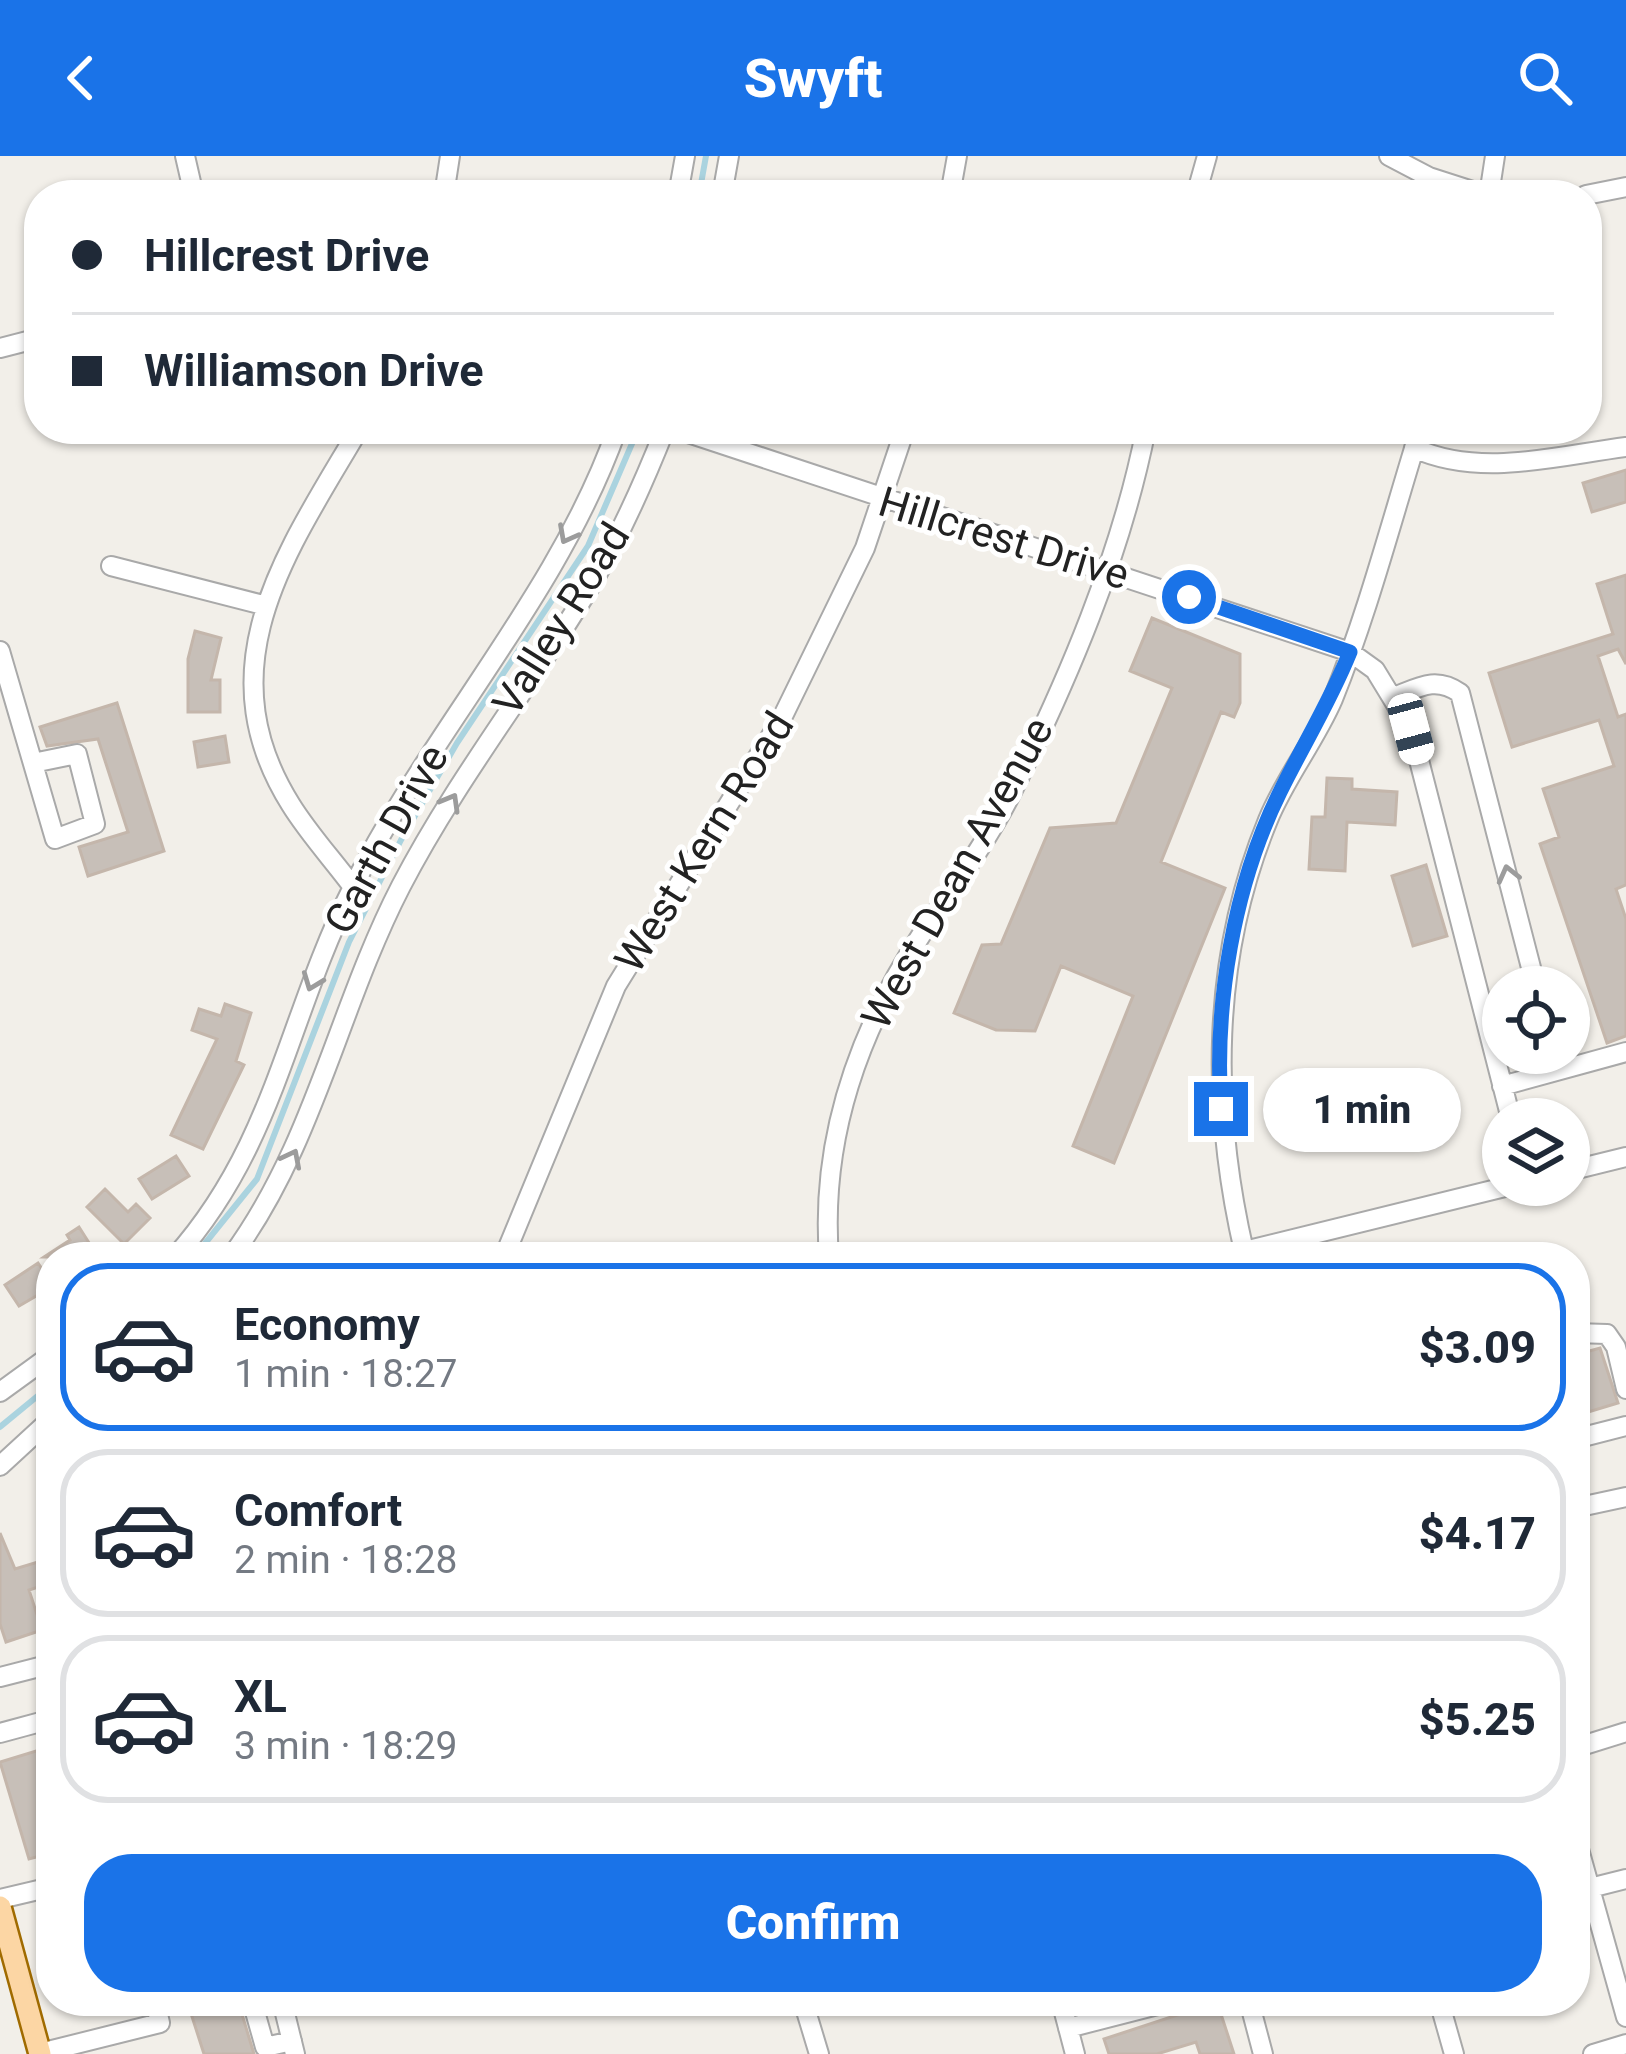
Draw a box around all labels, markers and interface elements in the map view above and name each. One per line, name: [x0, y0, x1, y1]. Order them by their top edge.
icon: back: [48, 45, 114, 111]
icon: search: [1512, 45, 1578, 111]
text: Swyft: [744, 47, 882, 110]
text: Hillcrest Drive: [144, 229, 429, 282]
text: Williamson Drive: [144, 344, 483, 397]
street label: Hillcrest Drive: [873, 477, 1135, 599]
street label: Valley Road: [483, 514, 639, 724]
one-way arrow: [558, 522, 581, 543]
route start: [1162, 570, 1216, 624]
car: [1384, 690, 1438, 768]
street label: West Kern Road: [605, 703, 803, 981]
street label: West Dean Avenue: [851, 709, 1063, 1037]
street label: Garth Drive: [314, 736, 458, 942]
one-way arrow: [436, 794, 459, 815]
one-way arrow: [1497, 864, 1522, 884]
map controls: [1482, 966, 1590, 1206]
button: locate: [1482, 966, 1590, 1074]
one-way arrow: [302, 970, 326, 991]
callout: 1 min: [1263, 1067, 1461, 1151]
route end: [1194, 1082, 1248, 1136]
text: 1 min: [1313, 1087, 1411, 1133]
button: layers: [1482, 1098, 1590, 1206]
one-way arrow: [277, 1148, 300, 1170]
icon: car: [90, 1293, 198, 1401]
text: Economy: [234, 1298, 420, 1351]
text: $3.09: [1419, 1321, 1536, 1374]
text: 1 min · 18:27: [234, 1351, 457, 1397]
icon: car: [90, 1479, 198, 1587]
text: Comfort: [234, 1484, 402, 1537]
text: $4.17: [1419, 1507, 1536, 1560]
text: 2 min · 18:28: [234, 1537, 457, 1583]
icon: car: [90, 1665, 198, 1773]
text: XL: [234, 1670, 287, 1723]
text: $5.25: [1419, 1693, 1536, 1746]
text: 3 min · 18:29: [234, 1723, 457, 1769]
button: Confirm: [84, 1854, 1542, 1992]

